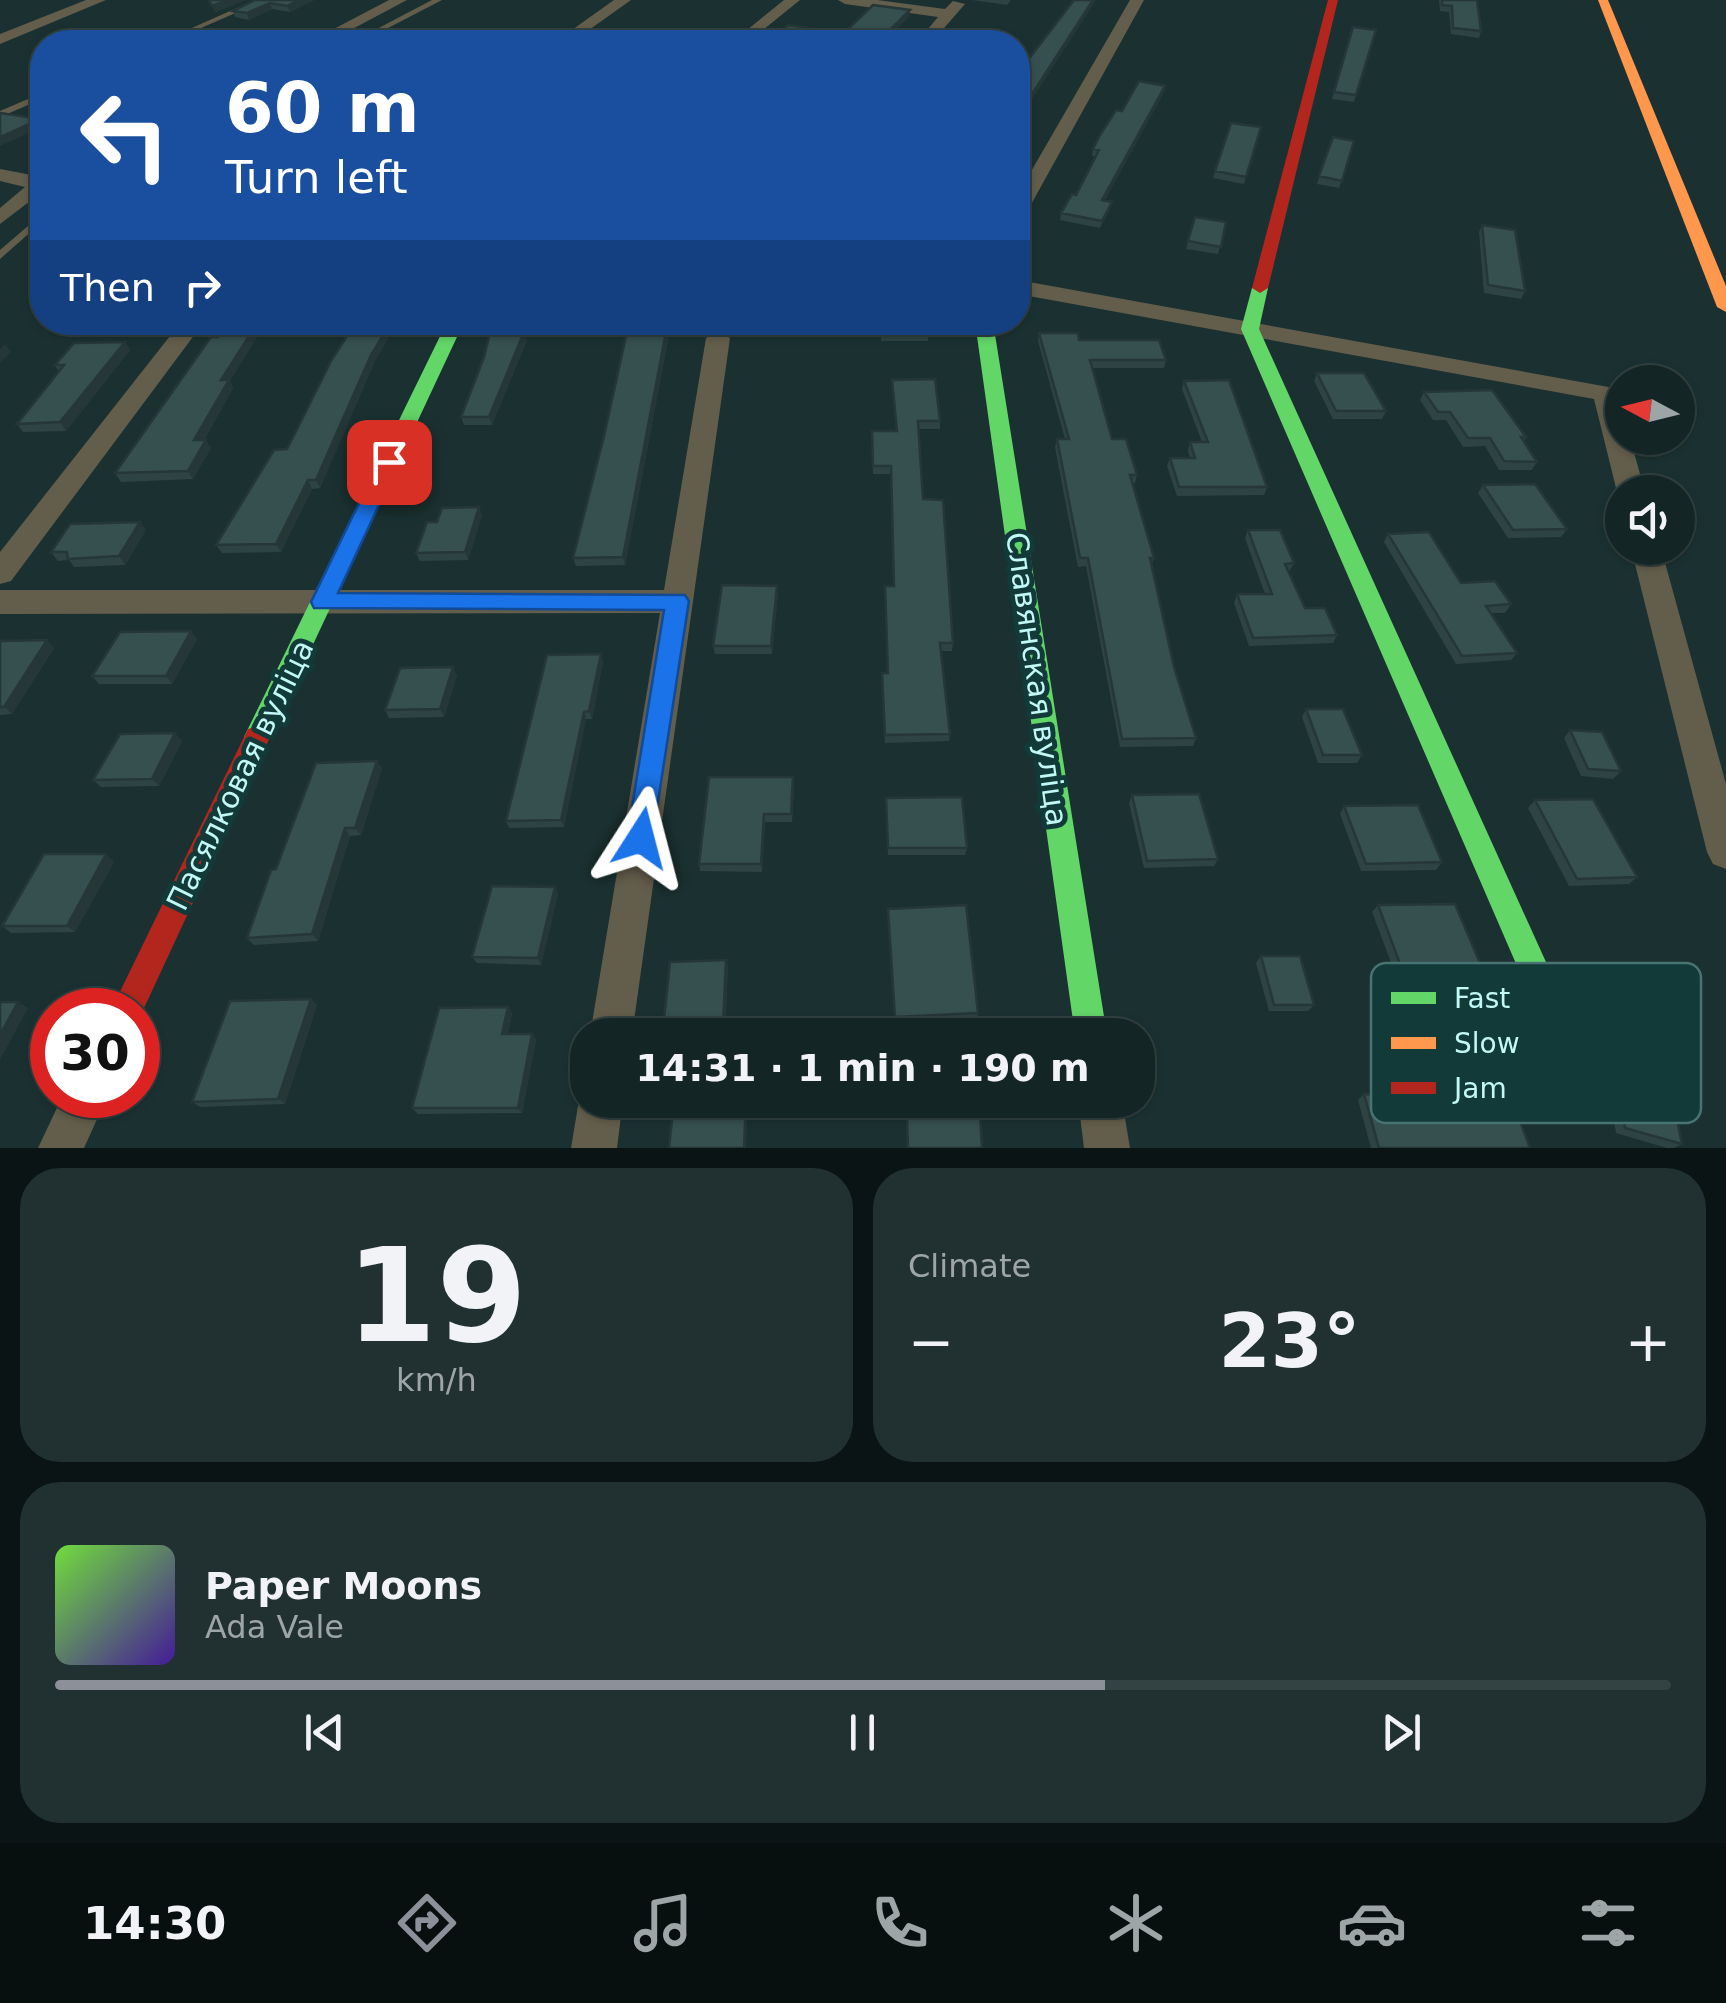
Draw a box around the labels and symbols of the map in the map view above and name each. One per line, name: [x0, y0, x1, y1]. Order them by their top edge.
north arrow: [1605, 365, 1695, 455]
pin: [347, 420, 432, 505]
street label: Славянская вуліца: [999, 530, 1075, 828]
street label: Пасялковая вуліца: [159, 634, 321, 916]
position arrow: [589, 786, 693, 890]
legend: [1371, 963, 1701, 1123]
text: Fast: [1454, 982, 1510, 1015]
speed limit sign: 30: [30, 988, 160, 1118]
text: Slow: [1454, 1027, 1520, 1060]
text: Jam: [1452, 1072, 1507, 1105]

